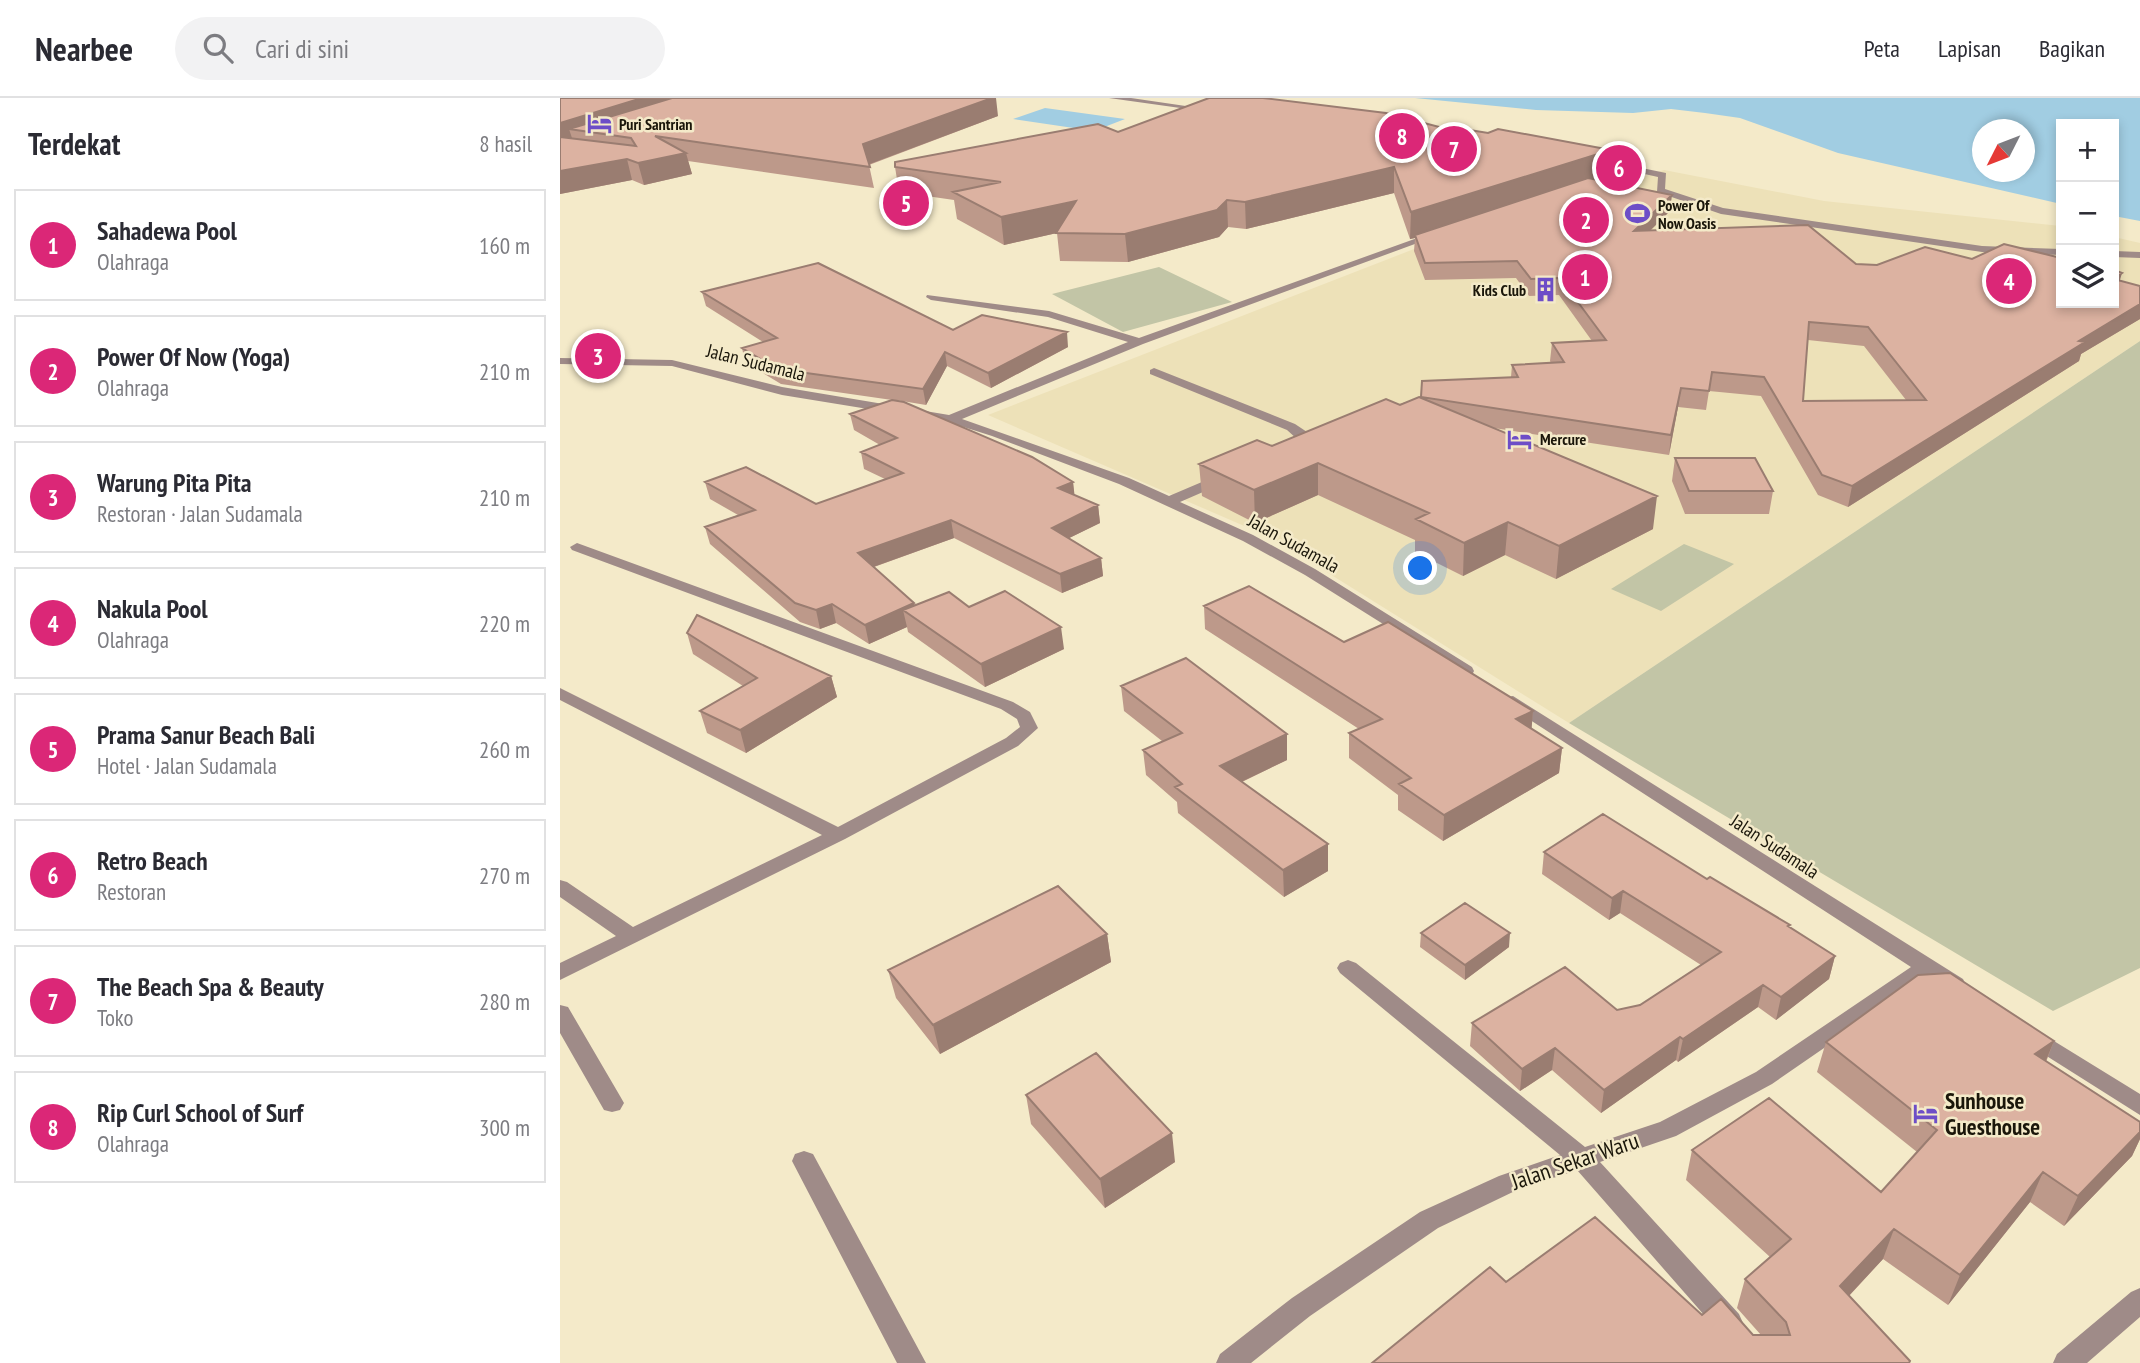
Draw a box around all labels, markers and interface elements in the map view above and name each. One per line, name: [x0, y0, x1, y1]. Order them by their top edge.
search box: [175, 17, 665, 80]
text: Nearbee: [35, 27, 133, 70]
icon: search: [199, 29, 237, 67]
text: Cari di sini: [255, 32, 349, 65]
text: Peta: [1864, 33, 1900, 64]
text: Lapisan: [1938, 33, 2001, 64]
text: Bagikan: [2039, 33, 2105, 64]
hotel icon: Puri Santrian: [585, 110, 613, 138]
pin: 8: [1379, 110, 1425, 162]
place label: Puri Santrian: [619, 114, 693, 134]
north arrow: [1972, 119, 2035, 182]
map controls: [2056, 119, 2119, 308]
button: +: [2056, 119, 2119, 182]
pin: 7: [1431, 123, 1477, 175]
text: Terdekat: [28, 124, 120, 163]
text: 8 hasil: [479, 129, 532, 158]
pin: 6: [1596, 142, 1642, 194]
pin: 5: [883, 177, 929, 229]
button: −: [2056, 182, 2119, 245]
pin: 2: [1563, 194, 1609, 246]
place label: Power Of Now Oasis: [1658, 195, 1717, 233]
sports icon: Power Of Now Oasis: [1624, 200, 1652, 228]
text: Sahadewa Pool: [97, 214, 237, 247]
text: 1: [48, 231, 59, 260]
text: 160 m: [479, 231, 530, 260]
button: layers: [2056, 245, 2119, 308]
text: Olahraga: [97, 247, 169, 276]
pin: 1: [1562, 251, 1608, 303]
pin: 4: [1986, 255, 2032, 307]
building icon: Kids Club: [1532, 276, 1560, 304]
place label: Kids Club: [1473, 280, 1526, 300]
pin: 3: [575, 330, 621, 382]
street label: Jalan Sudamala: [703, 338, 808, 386]
text: Power Of Now (Yoga): [97, 340, 290, 373]
text: 2: [48, 357, 59, 386]
text: 210 m: [479, 357, 530, 386]
text: Olahraga: [97, 373, 169, 402]
hotel icon: Mercure: [1506, 425, 1534, 453]
place label: Mercure: [1540, 429, 1587, 449]
text: Warung Pita Pita: [97, 466, 252, 499]
text: 3: [48, 483, 59, 512]
text: 210 m: [479, 483, 530, 512]
text: Restoran · Jalan Sudamala: [97, 499, 303, 528]
street label: Jalan Sudamala: [1243, 508, 1344, 578]
your location: [1403, 551, 1437, 585]
text: Nakula Pool: [97, 592, 208, 625]
text: 4: [48, 609, 59, 638]
text: 220 m: [479, 609, 530, 638]
text: Olahraga: [97, 625, 169, 654]
text: Prama Sanur Beach Bali: [97, 718, 315, 751]
text: 5: [48, 735, 59, 764]
text: 260 m: [479, 735, 530, 764]
text: Hotel · Jalan Sudamala: [97, 751, 277, 780]
street label: Jalan Sudamala: [1725, 808, 1824, 884]
text: Retro Beach: [97, 844, 208, 877]
text: 6: [48, 861, 59, 890]
text: 270 m: [479, 861, 530, 890]
text: Restoran: [97, 877, 166, 906]
text: The Beach Spa & Beauty: [97, 970, 324, 1003]
text: 7: [48, 987, 59, 1016]
text: 280 m: [479, 987, 530, 1016]
text: Toko: [97, 1003, 133, 1032]
place label: Sunhouse Guesthouse: [1945, 1086, 2040, 1141]
text: Rip Curl School of Surf: [97, 1096, 303, 1129]
hotel icon: Sunhouse Guesthouse: [1911, 1100, 1939, 1128]
text: 8: [48, 1113, 59, 1142]
text: 300 m: [479, 1113, 530, 1142]
street label: Jalan Sekar Waru: [1506, 1125, 1642, 1196]
text: Olahraga: [97, 1129, 169, 1158]

